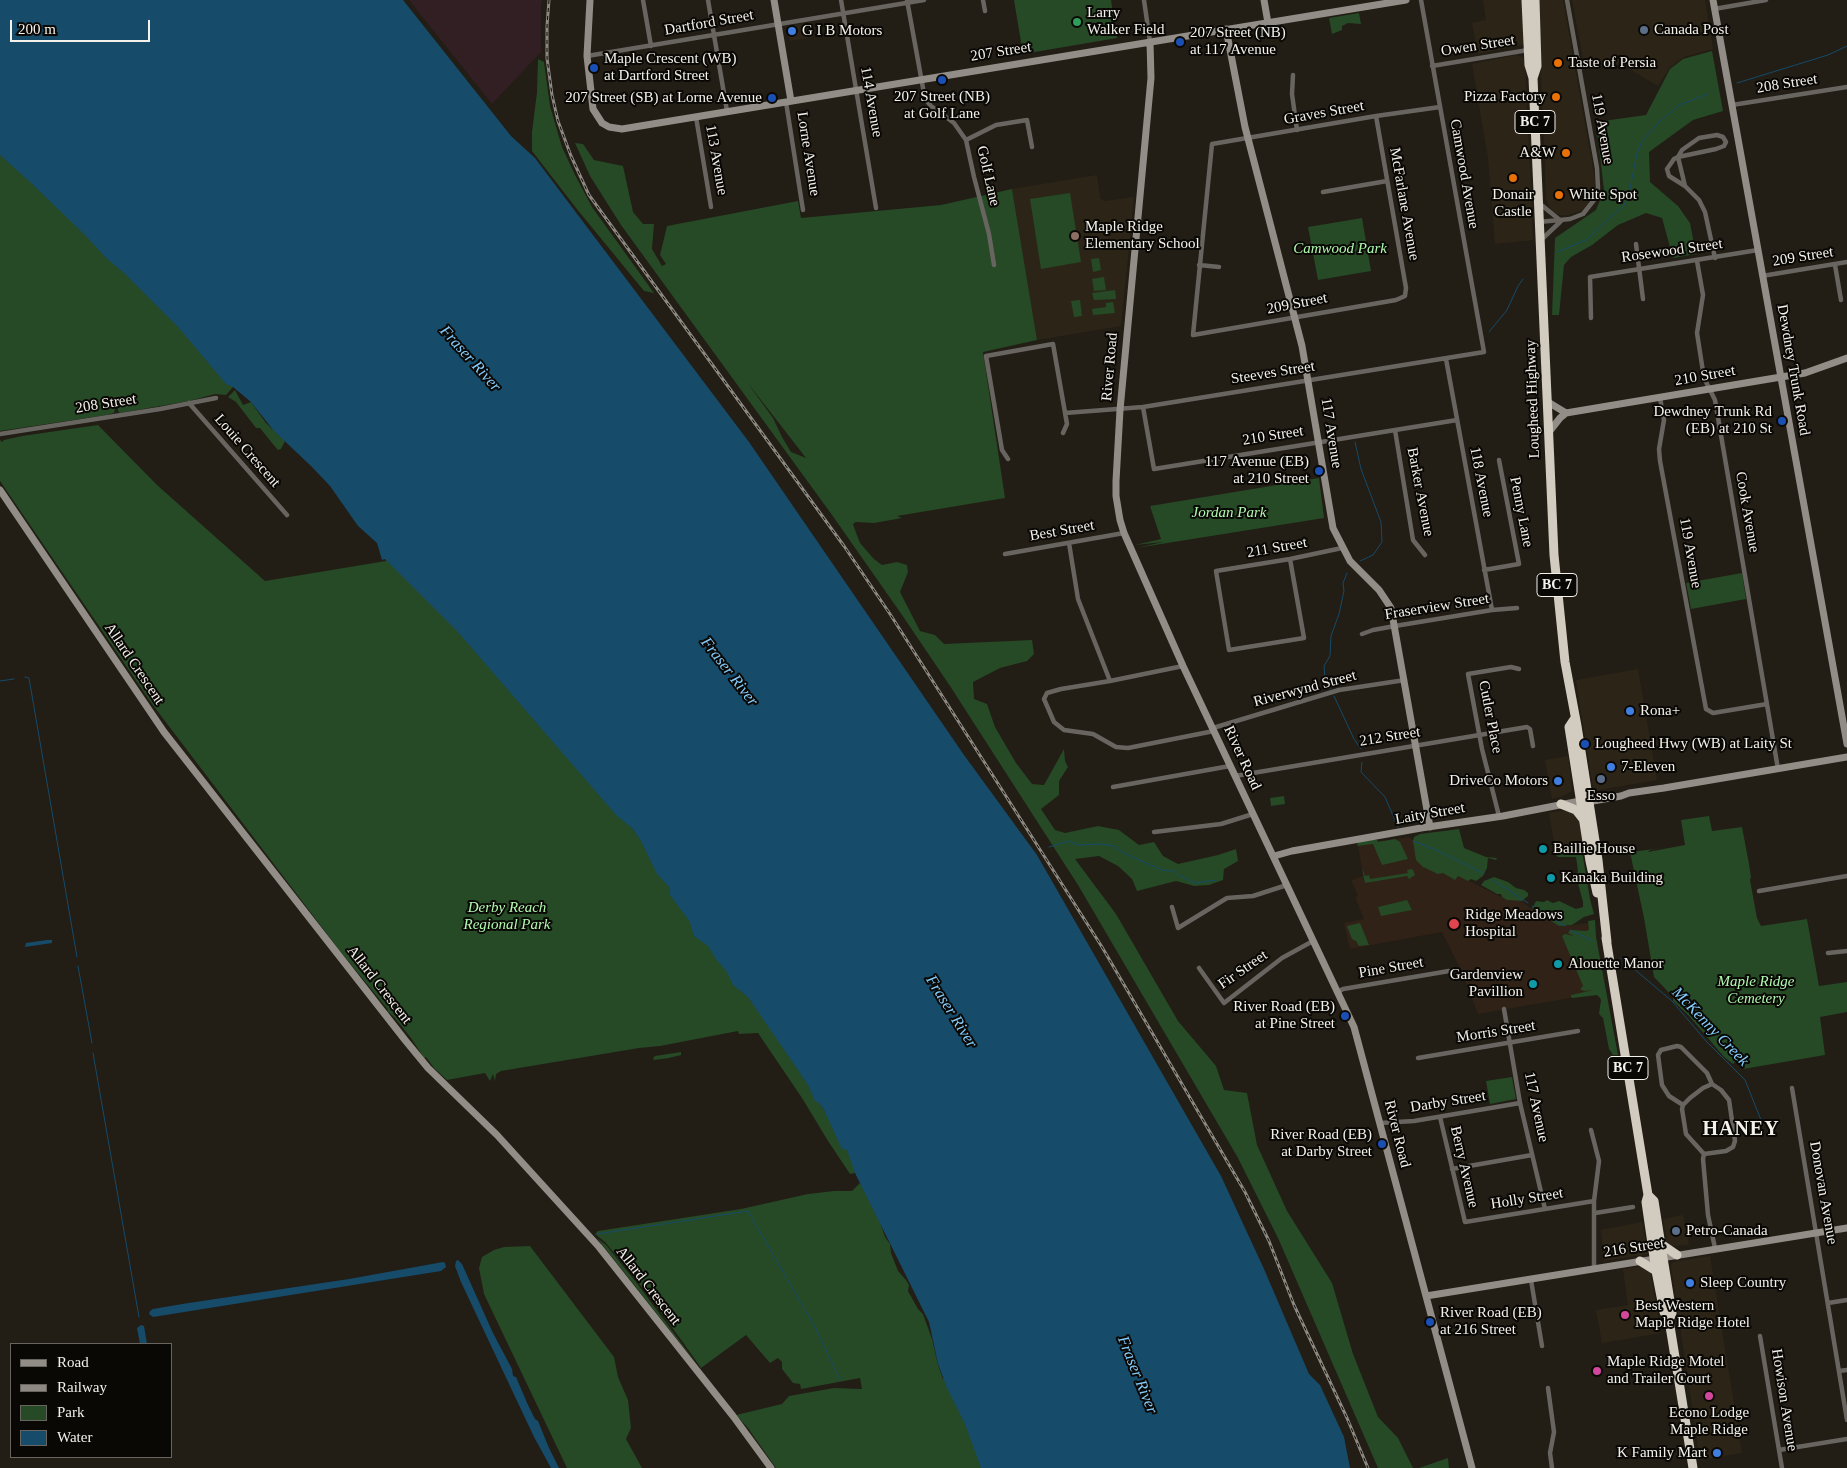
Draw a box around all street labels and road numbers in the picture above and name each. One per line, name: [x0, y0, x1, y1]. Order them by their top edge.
street label: Dartford Street: [663, 6, 755, 40]
street label: Owen Street: [1440, 31, 1516, 61]
street label: 207 Street: [969, 38, 1033, 66]
street label: 114 Avenue: [856, 65, 886, 139]
street label: 208 Street: [1755, 70, 1819, 98]
street label: 119 Avenue: [1587, 92, 1617, 166]
street label: Graves Street: [1282, 97, 1366, 129]
road number: BC 7: [1515, 110, 1555, 134]
street label: Lorne Avenue: [792, 111, 824, 197]
street label: Camwood Avenue: [1446, 118, 1482, 230]
street label: 113 Avenue: [701, 123, 731, 197]
street label: Golf Lane: [972, 144, 1004, 208]
street label: McFarlane Avenue: [1385, 146, 1423, 262]
street label: Rosewood Street: [1620, 235, 1724, 267]
street label: 209 Street: [1771, 243, 1835, 271]
street label: 209 Street: [1265, 289, 1329, 319]
street label: Dewdney Trunk Road: [1773, 303, 1813, 437]
street label: River Road: [1098, 332, 1122, 402]
street label: Lougheed Highway: [1522, 339, 1544, 459]
street label: Steeves Street: [1230, 357, 1316, 389]
street label: 210 Street: [1673, 362, 1737, 390]
street label: 208 Street: [74, 390, 138, 418]
street label: 117 Avenue: [1317, 396, 1345, 470]
street label: Louie Crescent: [210, 411, 284, 491]
street label: 210 Street: [1241, 422, 1305, 450]
street label: 118 Avenue: [1465, 445, 1497, 519]
street label: Barker Avenue: [1403, 446, 1437, 538]
street label: Cook Avenue: [1731, 470, 1763, 554]
street label: Penny Lane: [1505, 475, 1537, 549]
street label: Best Street: [1028, 516, 1096, 546]
street label: 119 Avenue: [1675, 516, 1705, 590]
street label: 211 Street: [1246, 534, 1308, 562]
road number: BC 7: [1537, 574, 1577, 596]
street label: Fraserview Street: [1384, 590, 1490, 624]
street label: Allard Crescent: [100, 620, 168, 708]
street label: Riverwynd Street: [1252, 667, 1358, 711]
street label: Cutler Place: [1474, 679, 1506, 755]
street label: River Road: [1219, 723, 1265, 793]
street label: 212 Street: [1358, 723, 1422, 751]
street label: Laity Street: [1394, 799, 1466, 829]
street label: Allard Crescent: [343, 942, 415, 1028]
street label: Fir Street: [1215, 946, 1271, 994]
street label: Pine Street: [1357, 953, 1425, 983]
street label: Morris Street: [1455, 1017, 1537, 1047]
road number: BC 7: [1608, 1056, 1648, 1080]
street label: 117 Avenue: [1520, 1070, 1552, 1144]
street label: Darby Street: [1409, 1087, 1487, 1117]
street label: River Road: [1380, 1098, 1414, 1170]
street label: Berry Avenue: [1446, 1124, 1482, 1210]
street label: Donovan Avenue: [1805, 1140, 1841, 1246]
street label: Holly Street: [1490, 1184, 1564, 1214]
street label: 216 Street: [1602, 1234, 1666, 1262]
street label: Allard Crescent: [612, 1243, 684, 1329]
street label: Howison Avenue: [1767, 1348, 1801, 1452]

